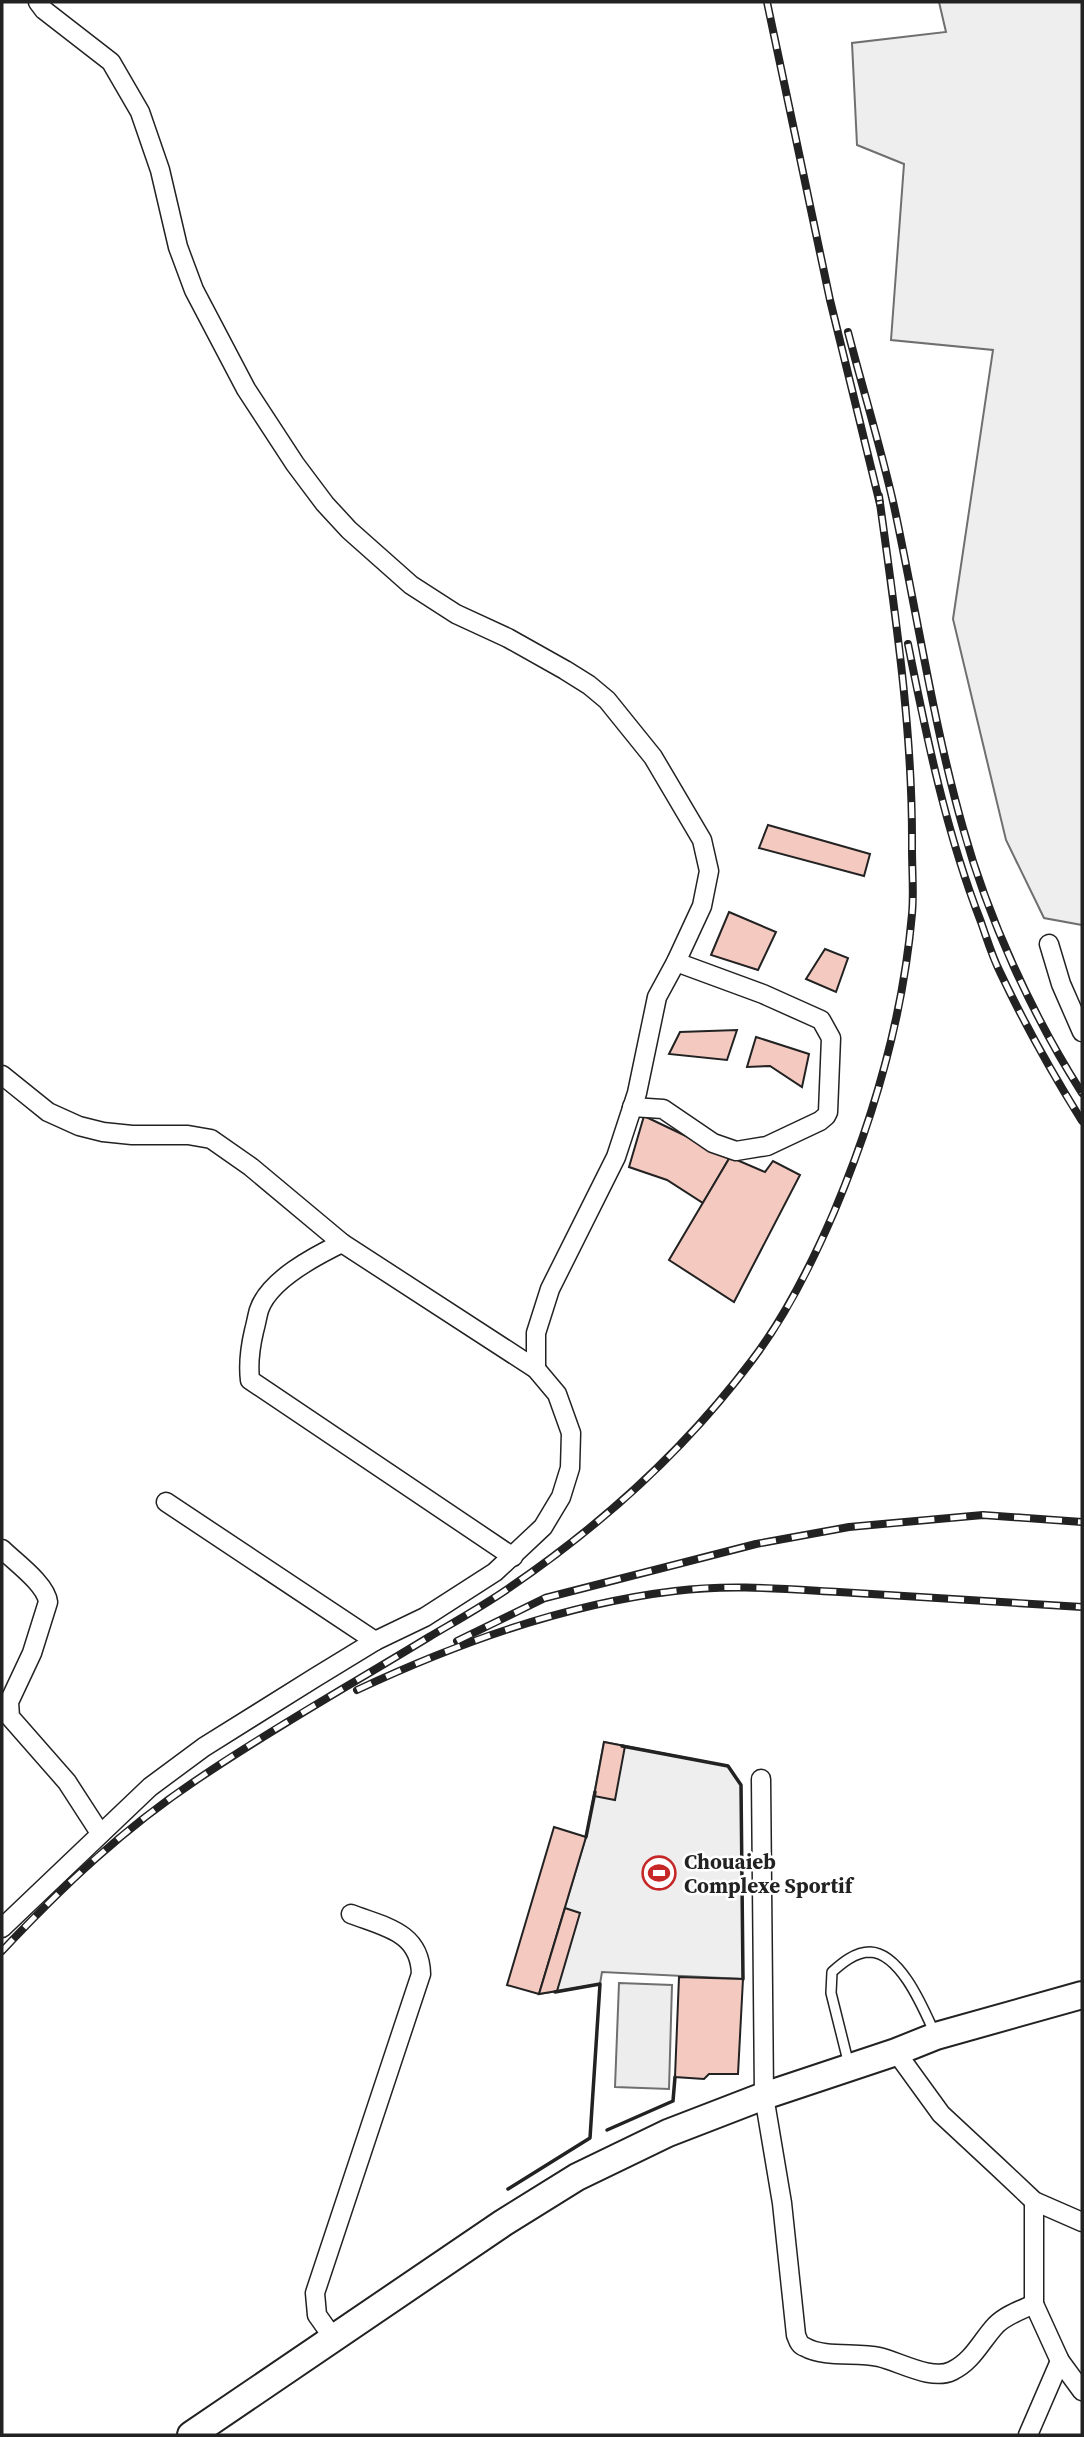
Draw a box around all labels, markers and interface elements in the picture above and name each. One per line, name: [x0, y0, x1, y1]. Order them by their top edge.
place label: Chouaieb Complexe Sportif: [684, 1847, 855, 1900]
sports icon: Chouaieb Complexe Sportif: [640, 1854, 678, 1892]

